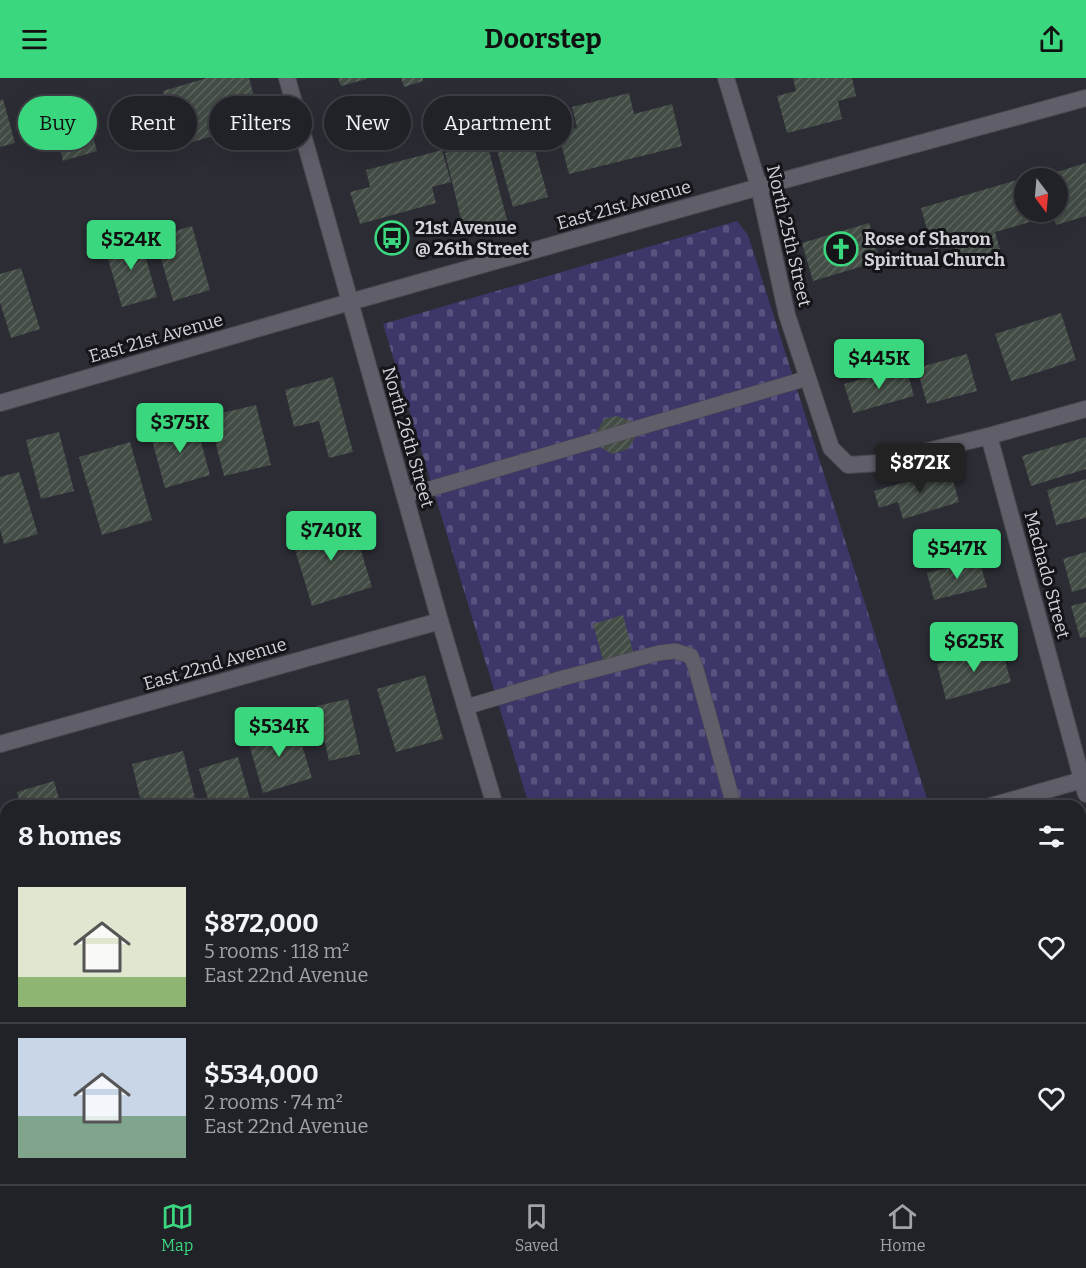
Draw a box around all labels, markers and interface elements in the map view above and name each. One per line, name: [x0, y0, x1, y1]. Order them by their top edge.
icon: menu: [18, 23, 51, 56]
text: Doorstep: [484, 23, 602, 55]
icon: share: [1035, 23, 1068, 56]
chip: Buy: [18, 96, 97, 150]
chip: Rent: [109, 96, 197, 150]
chip: Filters: [209, 96, 312, 150]
chip: New: [324, 96, 411, 150]
chip: Apartment: [423, 96, 572, 150]
street label: North 25th Street: [762, 163, 816, 309]
north arrow: [1014, 168, 1068, 222]
map controls: [1014, 168, 1068, 222]
street label: East 21st Avenue: [554, 175, 694, 235]
place label: 21st Avenue @ 26th Street: [415, 217, 529, 260]
pin: $524K: [89, 220, 173, 271]
bus stop icon: 21st Avenue @ 26th Street: [374, 220, 410, 256]
text: $524K: [101, 227, 161, 251]
place label: Rose of Sharon Spiritual Church: [864, 228, 1006, 271]
church icon: Rose of Sharon Spiritual Church: [823, 231, 859, 267]
street label: East 21st Avenue: [86, 308, 226, 368]
pin: $445K: [837, 339, 921, 390]
text: $445K: [848, 346, 910, 370]
street label: North 26th Street: [377, 364, 439, 511]
pin: $375K: [138, 403, 222, 454]
text: $375K: [150, 410, 210, 434]
pin: $872K: [878, 443, 962, 494]
text: $872K: [890, 450, 950, 474]
street label: Machado Street: [1019, 509, 1075, 642]
pin: $740K: [289, 511, 373, 562]
text: $740K: [300, 518, 362, 542]
pin: $547K: [915, 529, 999, 580]
text: $547K: [927, 536, 987, 560]
pin: $625K: [932, 622, 1016, 673]
text: $625K: [944, 629, 1004, 653]
street label: East 22nd Avenue: [141, 633, 289, 695]
pin: $534K: [237, 707, 321, 758]
text: $534K: [249, 714, 309, 738]
icon: filters: [1035, 820, 1068, 853]
text: 8 homes: [18, 821, 122, 852]
text: $872,000: [204, 908, 319, 939]
icon: home: [66, 911, 138, 983]
icon: heart: [1035, 931, 1068, 964]
text: 5 rooms · 118 m²: [204, 939, 349, 963]
text: East 22nd Avenue: [204, 963, 368, 987]
text: $534,000: [204, 1059, 319, 1090]
icon: home: [66, 1062, 138, 1134]
icon: heart: [1035, 1082, 1068, 1115]
text: 2 rooms · 74 m²: [204, 1090, 343, 1114]
text: East 22nd Avenue: [204, 1114, 368, 1138]
tab: Map: [161, 1200, 194, 1255]
tab: Saved: [515, 1200, 559, 1255]
tab: Home: [880, 1200, 925, 1255]

